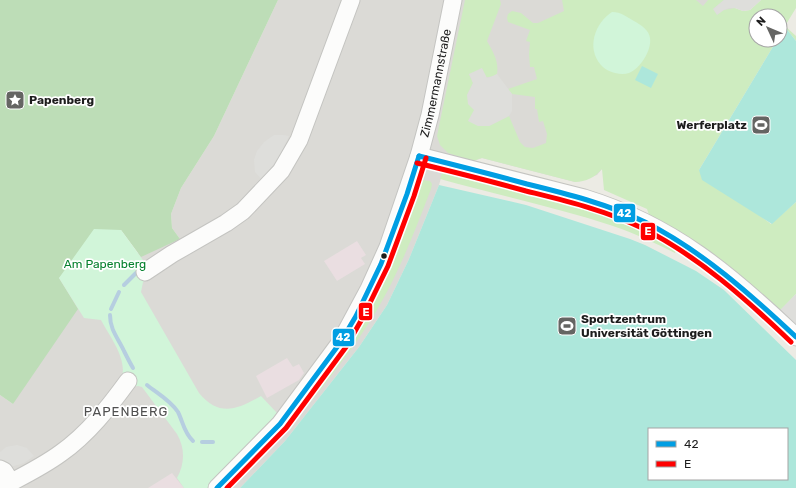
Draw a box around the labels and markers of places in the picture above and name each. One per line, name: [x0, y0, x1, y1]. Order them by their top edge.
place icon: Papenberg: [4, 89, 26, 111]
place label: Papenberg: [29, 93, 94, 107]
sports icon: Werferplatz: [750, 114, 772, 136]
place label: Werferplatz: [677, 118, 747, 132]
unlabelled marker: [379, 251, 389, 261]
place label: Sportzentrum Universität Göttingen: [581, 312, 712, 340]
sports icon: Sportzentrum Universität Göttingen: [556, 315, 578, 337]

